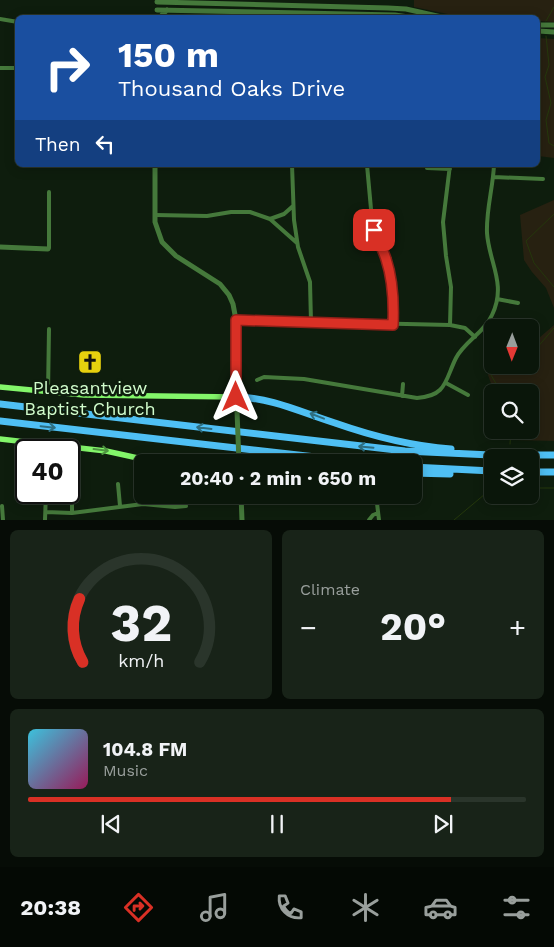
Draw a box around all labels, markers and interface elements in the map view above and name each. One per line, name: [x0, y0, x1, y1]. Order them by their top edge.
text: 150 m: [118, 34, 219, 76]
icon: right: [35, 35, 100, 100]
text: Thousand Oaks Drive: [118, 76, 345, 101]
icon: left: [91, 130, 119, 158]
text: Then: [35, 133, 81, 156]
pin: [353, 209, 395, 251]
icon: arrive: [360, 216, 388, 244]
north arrow: [484, 319, 539, 374]
map controls: [484, 319, 539, 504]
church icon: Pleasantview Baptist Church: [77, 349, 103, 375]
position arrow: [209, 370, 261, 422]
place label: Pleasantview Baptist Church: [24, 377, 156, 419]
button: search: [484, 384, 539, 439]
one-way arrow: [310, 411, 325, 420]
one-way arrow: [40, 422, 56, 432]
one-way arrow: [196, 423, 212, 433]
speed limit sign: 40: [15, 439, 80, 504]
one-way arrow: [358, 442, 374, 452]
one-way arrow: [92, 445, 108, 455]
button: layers: [484, 449, 539, 504]
text: 20:40 · 2 min · 650 m: [180, 467, 376, 490]
text: Climate: [300, 580, 360, 599]
text: 32: [110, 593, 172, 654]
text: 20°: [380, 605, 446, 649]
text: −: [300, 611, 317, 644]
text: +: [509, 611, 526, 644]
text: km/h: [118, 650, 164, 671]
text: 104.8 FM: [103, 738, 187, 761]
text: Music: [103, 761, 148, 780]
icon: previous: [97, 810, 125, 838]
icon: pause: [263, 810, 291, 838]
icon: next: [429, 810, 457, 838]
icon: directions: [121, 890, 156, 925]
icon: music: [197, 890, 232, 925]
icon: phone: [272, 890, 307, 925]
icon: climate: [348, 890, 383, 925]
icon: car: [423, 890, 458, 925]
icon: filters: [499, 890, 534, 925]
text: 20:38: [20, 895, 81, 920]

